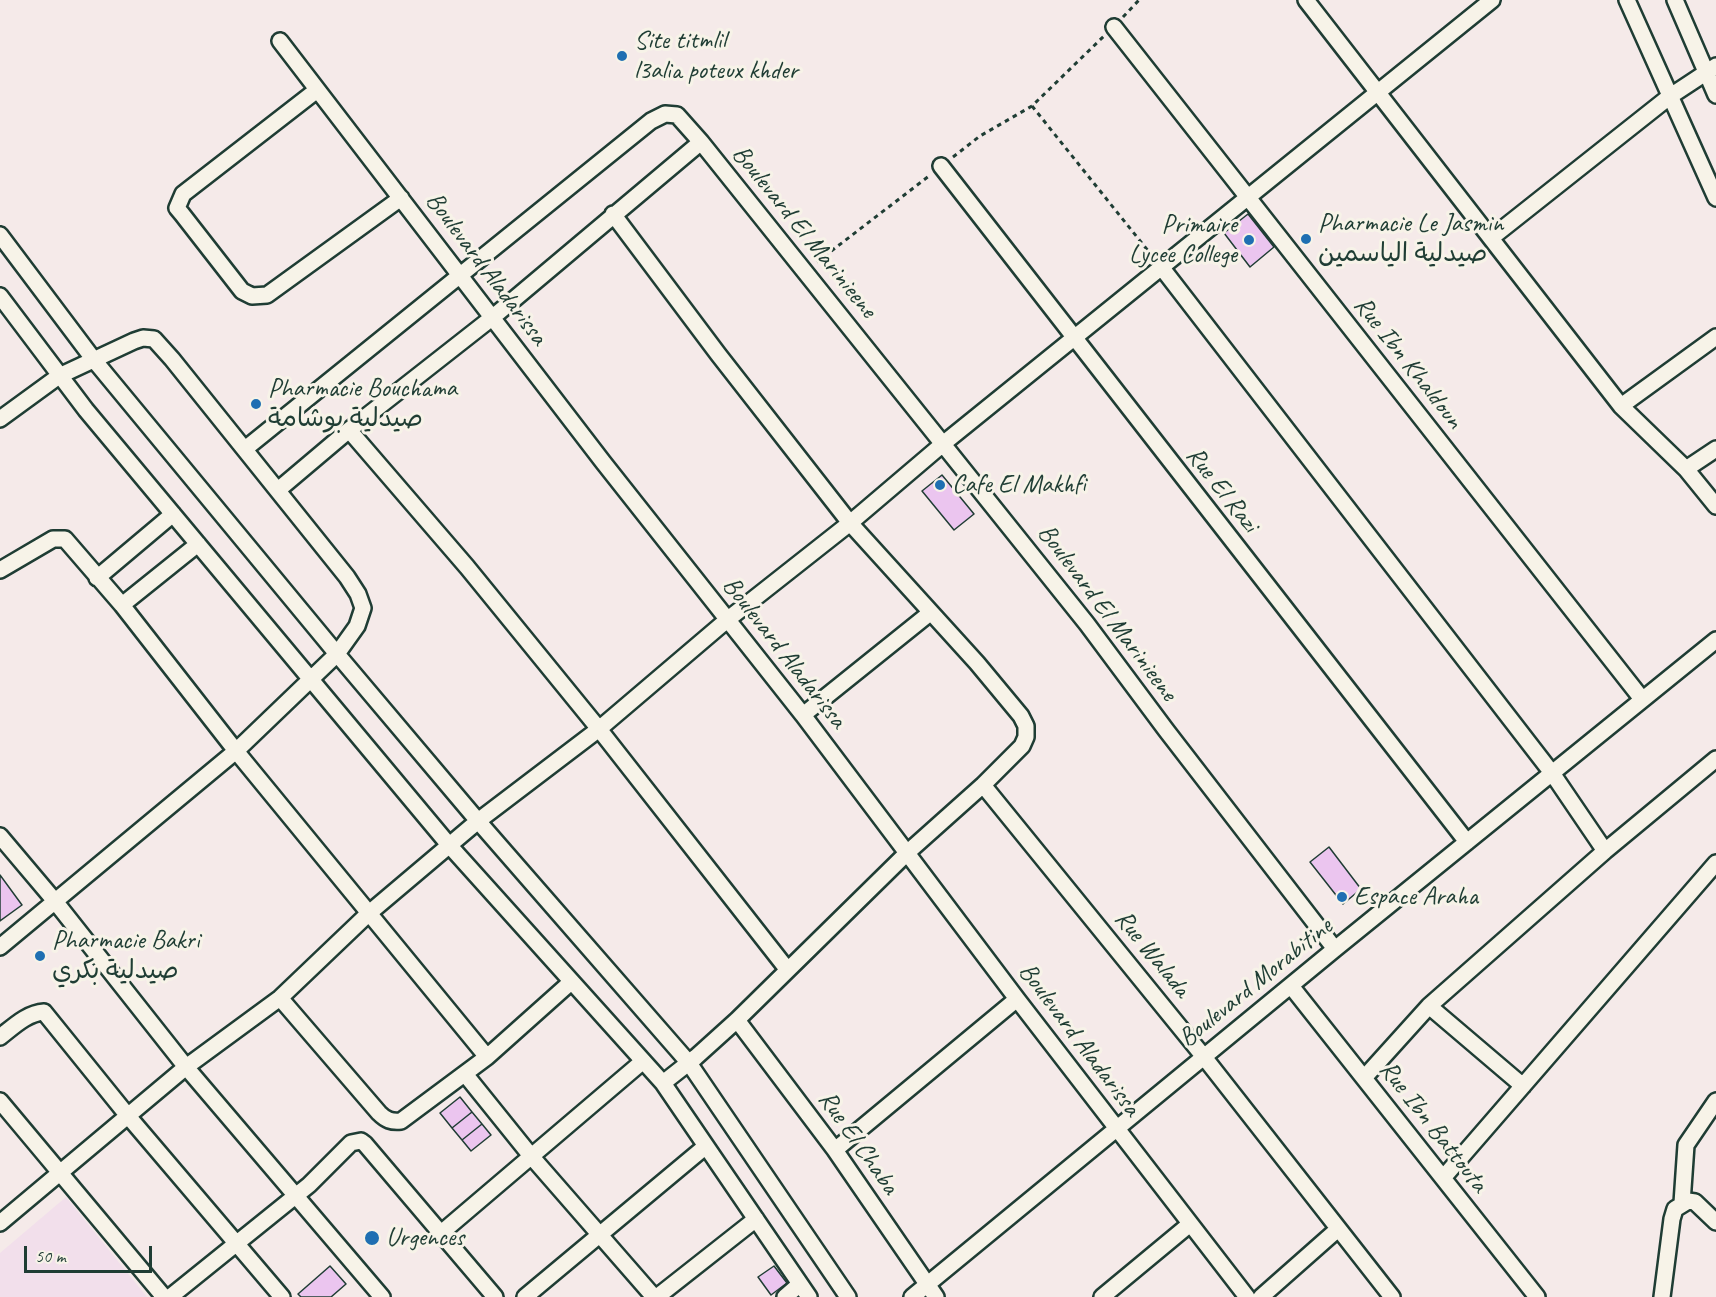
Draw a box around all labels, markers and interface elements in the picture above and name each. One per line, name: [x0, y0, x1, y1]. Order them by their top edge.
place label: Site titmlil l3alia poteux khder: [634, 25, 798, 86]
marker: Site titmlil l3alia poteux khder: [615, 49, 629, 63]
street label: Boulevard El Marinieene: [725, 139, 883, 325]
street label: Boulevard Aladarissa: [418, 186, 554, 352]
place label: Pharmacie Le Jasmin صيدلية الياسمين: [1318, 208, 1503, 270]
place label: Primaire Lycee College: [1129, 209, 1237, 270]
marker: Pharmacie Le Jasmin صيدلية الياسمين: [1299, 232, 1313, 246]
marker: Primaire Lycee College: [1242, 233, 1256, 247]
street label: Rue Ibn Khaldoun: [1347, 291, 1469, 435]
place label: Pharmacie Bouchama صيدلية بوشامة: [268, 373, 457, 434]
marker: Pharmacie Bouchama صيدلية بوشامة: [249, 397, 263, 411]
street label: Rue El Razi: [1179, 441, 1265, 539]
place label: Cafe El Makhfi: [952, 469, 1086, 501]
marker: Cafe El Makhfi: [933, 478, 947, 492]
street label: Boulevard El Marinieene: [1030, 518, 1184, 708]
street label: Boulevard Aladarissa: [715, 571, 853, 735]
place label: Espace Araha: [1354, 881, 1478, 913]
marker: Espace Araha: [1335, 890, 1349, 904]
street label: Rue Walada: [1107, 904, 1197, 1004]
street label: Boulevard Morabitine: [1173, 912, 1339, 1054]
place label: Pharmacie Bakri صيدلية بكري: [52, 925, 200, 987]
marker: Pharmacie Bakri صيدلية بكري: [33, 949, 47, 963]
street label: Boulevard Aladarissa: [1011, 957, 1147, 1123]
street label: Rue Ibn Battouta: [1372, 1055, 1494, 1199]
street label: Rue El Chaba: [811, 1085, 905, 1201]
place label: Urgences: [386, 1222, 464, 1254]
marker: Urgences: [363, 1229, 381, 1247]
scale bar: [27, 1234, 154, 1272]
text: 50 m: [35, 1245, 66, 1267]

